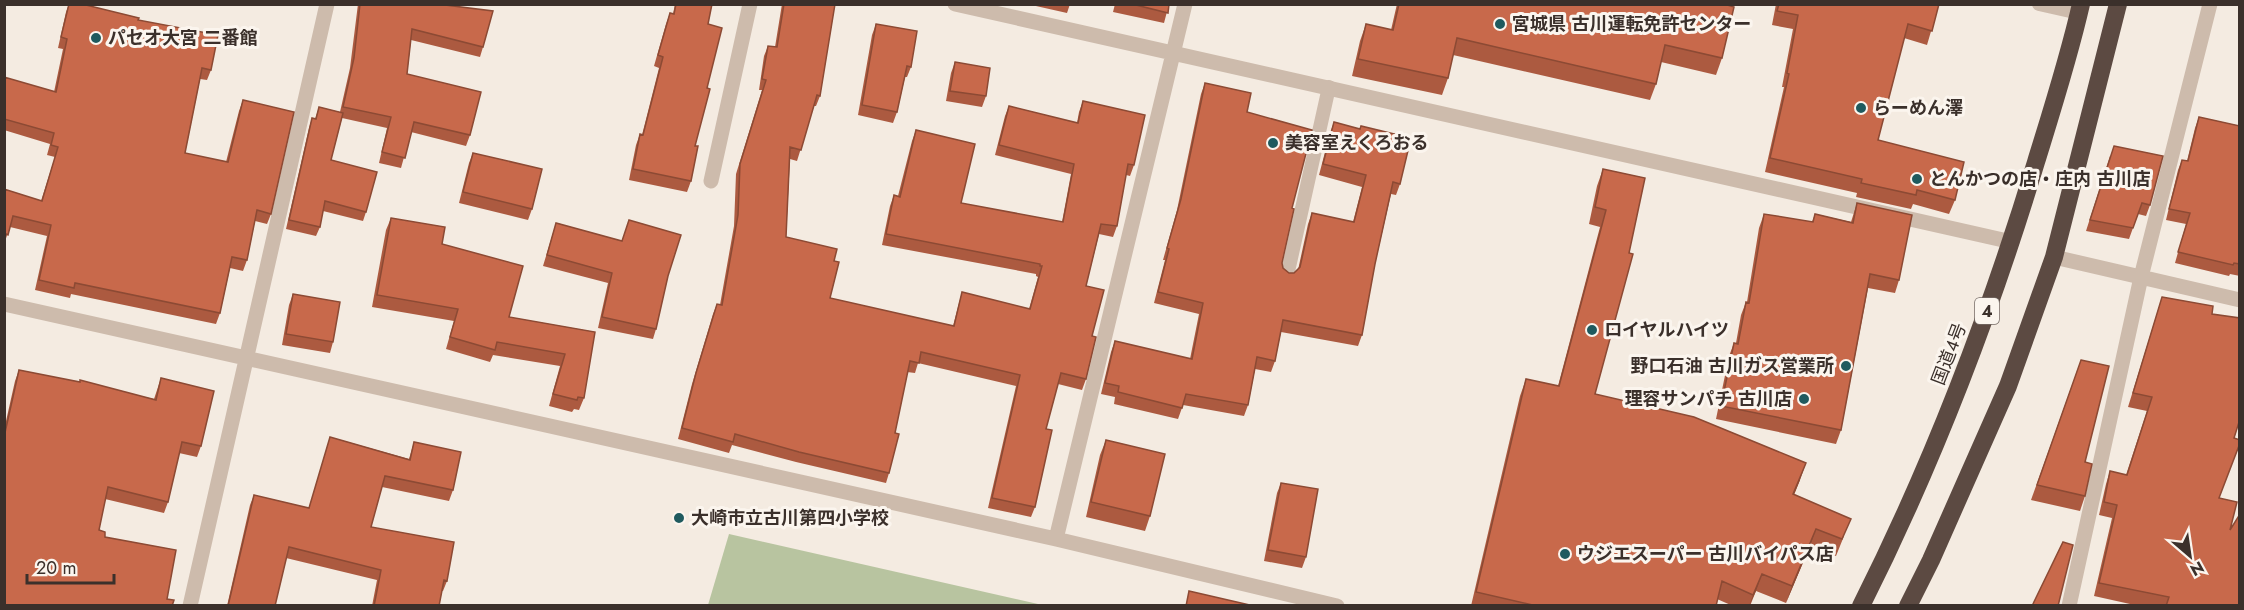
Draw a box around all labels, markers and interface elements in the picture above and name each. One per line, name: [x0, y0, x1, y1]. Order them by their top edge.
place label: 宮城県 古川運転免許センター: [1512, 11, 1751, 37]
marker: 宮城県 古川運転免許センター: [1493, 17, 1507, 31]
place label: パセオ大宮 二番館: [108, 25, 257, 51]
marker: パセオ大宮 二番館: [89, 31, 103, 45]
place label: らーめん澤: [1873, 95, 1963, 121]
marker: らーめん澤: [1854, 101, 1868, 115]
place label: 美容室えくろおる: [1285, 130, 1428, 156]
marker: 美容室えくろおる: [1266, 136, 1280, 150]
place label: とんかつの店・庄内 古川店: [1929, 166, 2150, 192]
marker: とんかつの店・庄内 古川店: [1910, 172, 1924, 186]
road number: 4: [1975, 298, 1999, 324]
place label: ロイヤルハイツ: [1604, 317, 1729, 343]
street label: 国道4号: [1925, 319, 1973, 389]
marker: ロイヤルハイツ: [1585, 323, 1599, 337]
place label: 野口石油 古川ガス営業所: [1631, 353, 1834, 379]
marker: 野口石油 古川ガス営業所: [1839, 359, 1853, 373]
place label: 理容サンパチ 古川店: [1625, 386, 1792, 412]
marker: 理容サンパチ 古川店: [1797, 392, 1811, 406]
place label: 大崎市立古川第四小学校: [691, 505, 889, 531]
marker: 大崎市立古川第四小学校: [672, 511, 686, 525]
north arrow: [2160, 526, 2220, 586]
place label: ウジエスーパー 古川バイパス店: [1577, 541, 1834, 567]
scale bar: [27, 547, 114, 585]
marker: ウジエスーパー 古川バイパス店: [1558, 547, 1572, 561]
text: 20 m: [36, 555, 76, 581]
text: N: [2186, 556, 2208, 582]

